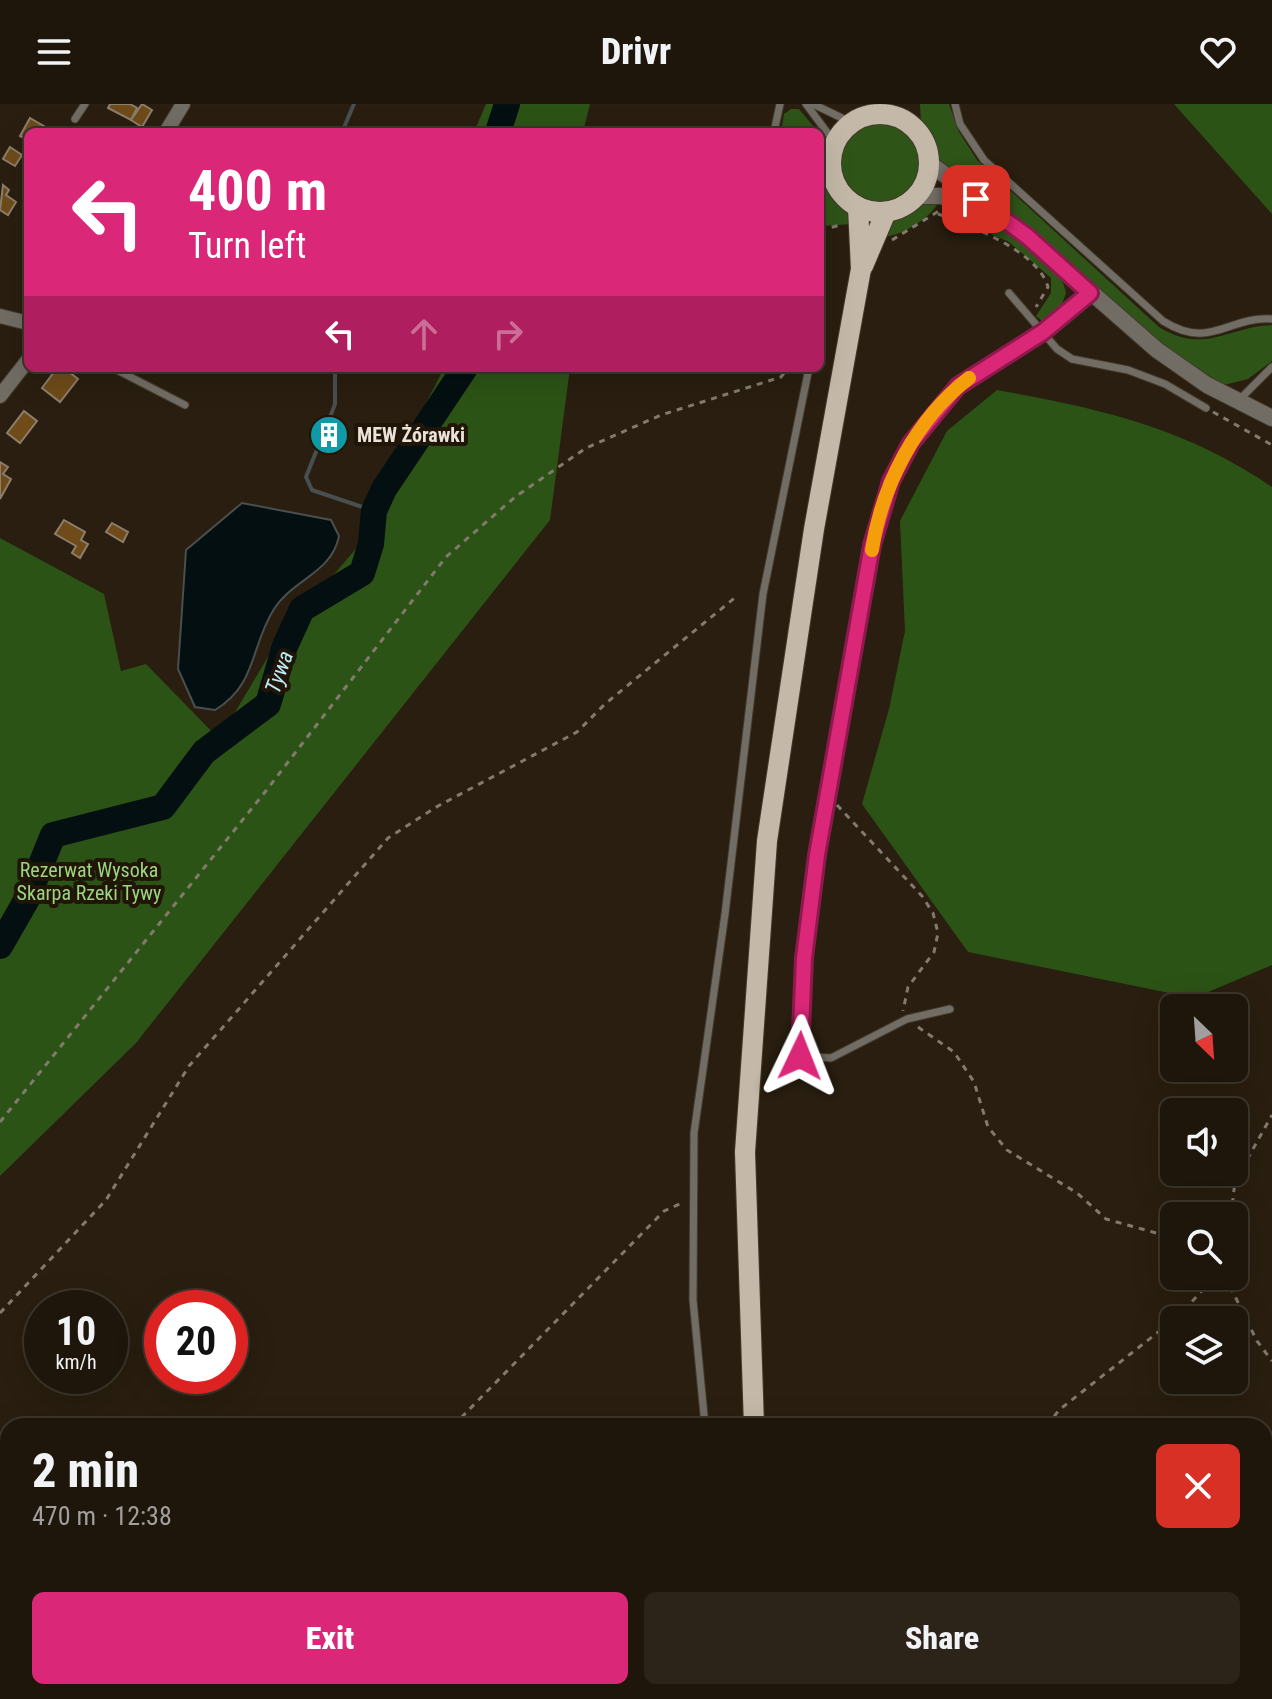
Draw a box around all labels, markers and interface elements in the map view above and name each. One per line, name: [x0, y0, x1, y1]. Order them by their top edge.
icon: menu: [32, 30, 76, 74]
icon: heart: [1196, 30, 1240, 74]
text: Drivr: [601, 31, 671, 73]
text: 400 m: [188, 158, 327, 224]
icon: left: [56, 160, 160, 264]
pin: [942, 165, 1010, 233]
icon: arrive: [954, 177, 998, 221]
text: Turn left: [188, 225, 306, 267]
icon: left: [318, 312, 362, 356]
icon: ahead: [402, 312, 446, 356]
icon: right: [486, 312, 530, 356]
building icon: MEW Żórawki: [308, 414, 350, 456]
place label: MEW Żórawki: [357, 423, 465, 447]
water label: Tywa: [260, 647, 298, 697]
park label: Rezerwat Wysoka Skarpa Rzeki Tywy: [17, 858, 161, 905]
north arrow: [1160, 994, 1248, 1082]
map controls: [1160, 994, 1248, 1394]
position arrow: [758, 1014, 842, 1098]
button: sound: [1160, 1098, 1248, 1186]
button: search: [1160, 1202, 1248, 1290]
speed limit sign: 20: [144, 1290, 248, 1394]
button: layers: [1160, 1306, 1248, 1394]
text: 10: [56, 1308, 96, 1355]
text: km/h: [55, 1350, 97, 1374]
text: 2 min: [32, 1442, 139, 1499]
button: close: [1156, 1444, 1240, 1528]
text: 470 m · 12:38: [32, 1501, 172, 1531]
button: Exit: [32, 1592, 628, 1684]
button: Share: [644, 1592, 1240, 1684]

